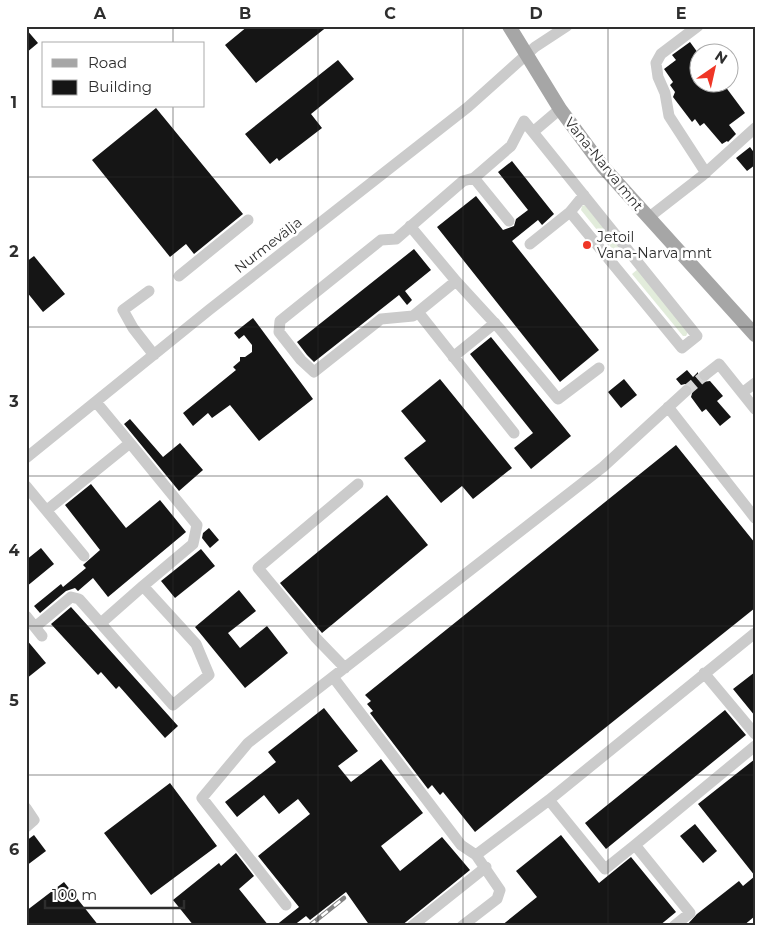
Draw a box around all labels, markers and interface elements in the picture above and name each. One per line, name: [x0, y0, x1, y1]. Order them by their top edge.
text: A: [93, 4, 107, 23]
text: B: [239, 4, 251, 23]
text: C: [384, 4, 396, 23]
text: D: [529, 4, 543, 23]
text: E: [676, 4, 686, 23]
legend: [42, 42, 205, 108]
north arrow: [688, 42, 738, 92]
text: N: [712, 47, 731, 68]
text: Road: [88, 53, 127, 72]
text: Building: [88, 77, 152, 96]
text: 1: [11, 93, 17, 112]
street label: Vana-Narva mnt: [561, 114, 647, 215]
street label: Nurmevälja: [231, 213, 305, 277]
place label: Jetoil Vana-Narva mnt: [596, 228, 712, 262]
marker: Jetoil Vana-Narva mnt: [581, 239, 593, 251]
text: 2: [9, 242, 19, 261]
text: 3: [8, 392, 19, 411]
text: 4: [8, 541, 20, 560]
text: 5: [9, 691, 19, 710]
text: 6: [9, 840, 19, 859]
scale bar: [45, 877, 184, 909]
text: 100 m: [52, 885, 97, 904]

